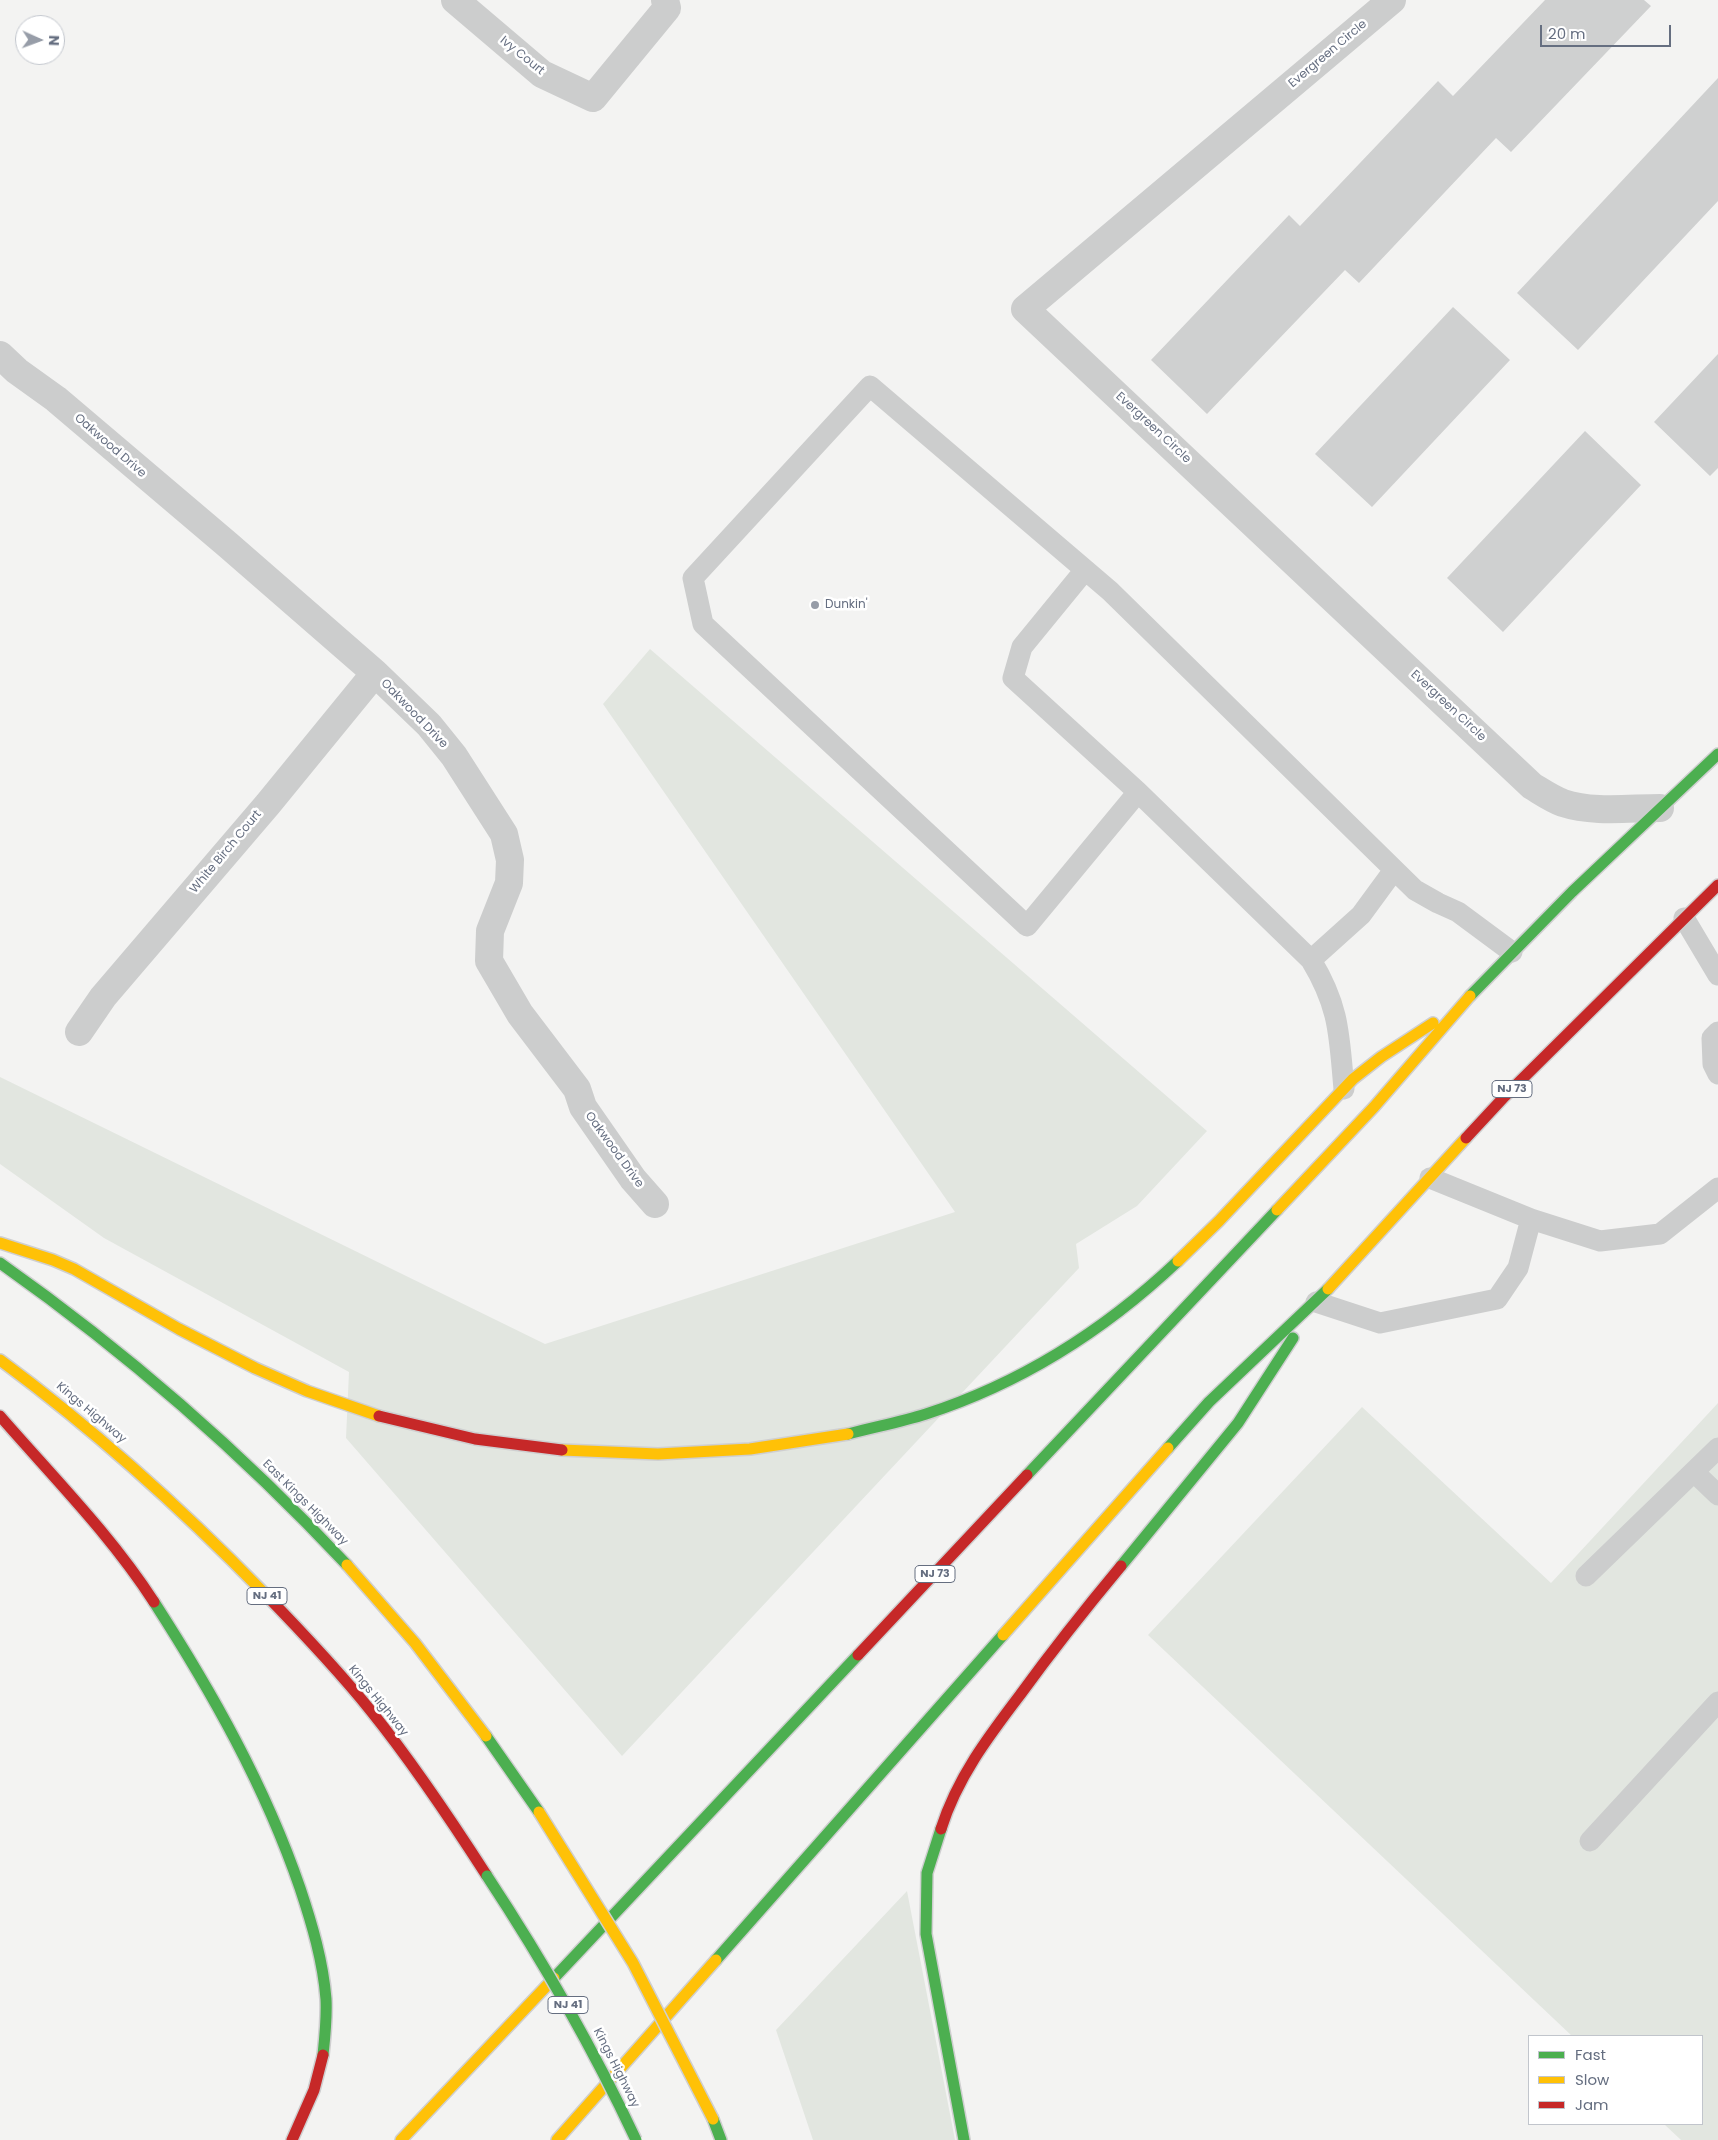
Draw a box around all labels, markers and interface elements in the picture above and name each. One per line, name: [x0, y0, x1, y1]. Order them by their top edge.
north arrow: [15, 15, 65, 65]
scale bar: [1543, 15, 1674, 47]
street label: Evergreen Circle: [1286, 17, 1370, 91]
text: 20 m: [1548, 23, 1586, 44]
street label: Ivy Court: [497, 34, 547, 78]
text: N: [44, 35, 64, 46]
street label: Evergreen Circle: [1112, 389, 1194, 467]
street label: Oakwood Drive: [71, 411, 149, 481]
place label: Dunkin': [825, 598, 868, 612]
marker: Dunkin': [809, 599, 821, 611]
street label: Evergreen Circle: [1407, 667, 1489, 745]
street label: Oakwood Drive: [377, 677, 451, 751]
street label: White Birch Court: [187, 808, 265, 896]
road number: NJ 73: [1492, 1080, 1532, 1098]
street label: Oakwood Drive: [582, 1109, 646, 1191]
street label: Kings Highway: [53, 1379, 129, 1447]
street label: East Kings Highway: [259, 1457, 351, 1549]
road number: NJ 73: [915, 1566, 955, 1582]
road number: NJ 41: [247, 1588, 287, 1604]
street label: Kings Highway: [345, 1663, 411, 1739]
road number: NJ 41: [548, 1996, 588, 2014]
street label: Kings Highway: [590, 2026, 642, 2110]
legend: [1528, 2035, 1703, 2125]
text: Fast: [1575, 2044, 1606, 2065]
text: Slow: [1575, 2069, 1609, 2090]
text: Jam: [1575, 2094, 1609, 2115]

